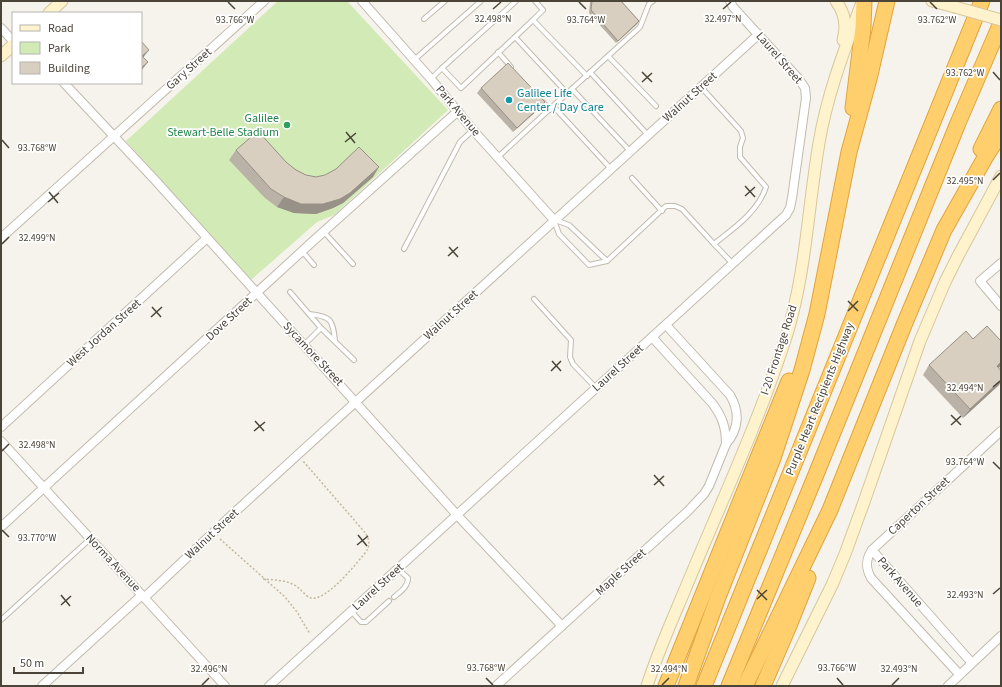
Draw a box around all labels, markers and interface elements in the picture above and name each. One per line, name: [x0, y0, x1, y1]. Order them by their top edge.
legend: [12, 12, 142, 84]
text: 32.498°N: [474, 12, 512, 26]
text: 32.497°N: [704, 12, 742, 26]
text: 93.766°W: [216, 13, 254, 27]
text: 93.764°W: [567, 13, 605, 27]
text: 93.762°W: [918, 13, 956, 27]
text: Road: [48, 20, 74, 37]
street label: Laurel Street: [752, 28, 806, 88]
text: Park: [48, 40, 70, 57]
street label: Gary Street: [163, 44, 215, 94]
text: Building: [48, 60, 90, 77]
text: 93.762°W: [946, 66, 984, 80]
street label: Walnut Street: [659, 68, 721, 126]
street label: Park Avenue: [432, 82, 484, 140]
place label: Galilee Life Center / Day Care: [517, 85, 604, 116]
marker: Galilee Life Center / Day Care: [504, 95, 514, 105]
place label: Galilee Stewart-Belle Stadium: [167, 110, 279, 141]
marker: Galilee Stewart-Belle Stadium: [282, 120, 292, 130]
text: 93.768°W: [18, 141, 56, 155]
text: 32.495°N: [946, 174, 984, 188]
text: 32.499°N: [18, 231, 56, 245]
street label: Walnut Street: [420, 286, 482, 344]
street label: Dove Street: [202, 293, 256, 345]
street label: West Jordan Street: [63, 295, 145, 371]
street label: I-20 Frontage Road: [756, 303, 802, 397]
street label: Sycamore Street: [279, 318, 347, 390]
street label: Purple Heart Recipients Highway: [781, 319, 859, 478]
street label: Laurel Street: [589, 340, 647, 396]
text: 32.494°N: [946, 381, 984, 395]
text: 32.498°N: [18, 438, 56, 452]
text: 93.764°W: [946, 455, 984, 469]
street label: Caperton Street: [884, 473, 954, 539]
street label: Walnut Street: [181, 505, 243, 563]
street label: Norma Avenue: [82, 530, 144, 596]
text: 93.770°W: [18, 531, 56, 545]
street label: Maple Street: [592, 545, 650, 599]
street label: Park Avenue: [873, 553, 927, 611]
street label: Laurel Street: [349, 559, 407, 615]
text: 32.493°N: [946, 588, 984, 602]
scale bar: [14, 649, 83, 675]
text: 50 m: [20, 655, 44, 672]
text: 93.768°W: [467, 661, 505, 675]
text: 93.766°W: [818, 661, 856, 675]
text: 32.496°N: [190, 662, 228, 676]
text: 32.494°N: [650, 662, 688, 676]
text: 32.493°N: [880, 662, 918, 676]

